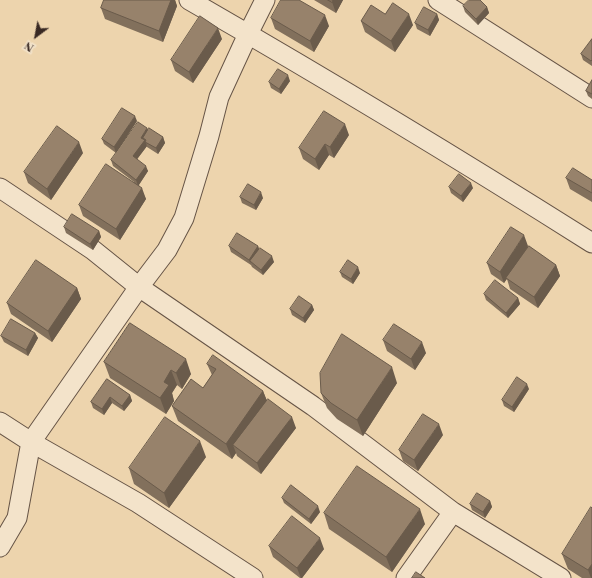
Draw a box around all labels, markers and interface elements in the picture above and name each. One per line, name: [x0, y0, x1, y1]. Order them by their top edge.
north arrow: [16, 16, 56, 56]
text: N: [22, 38, 37, 54]

